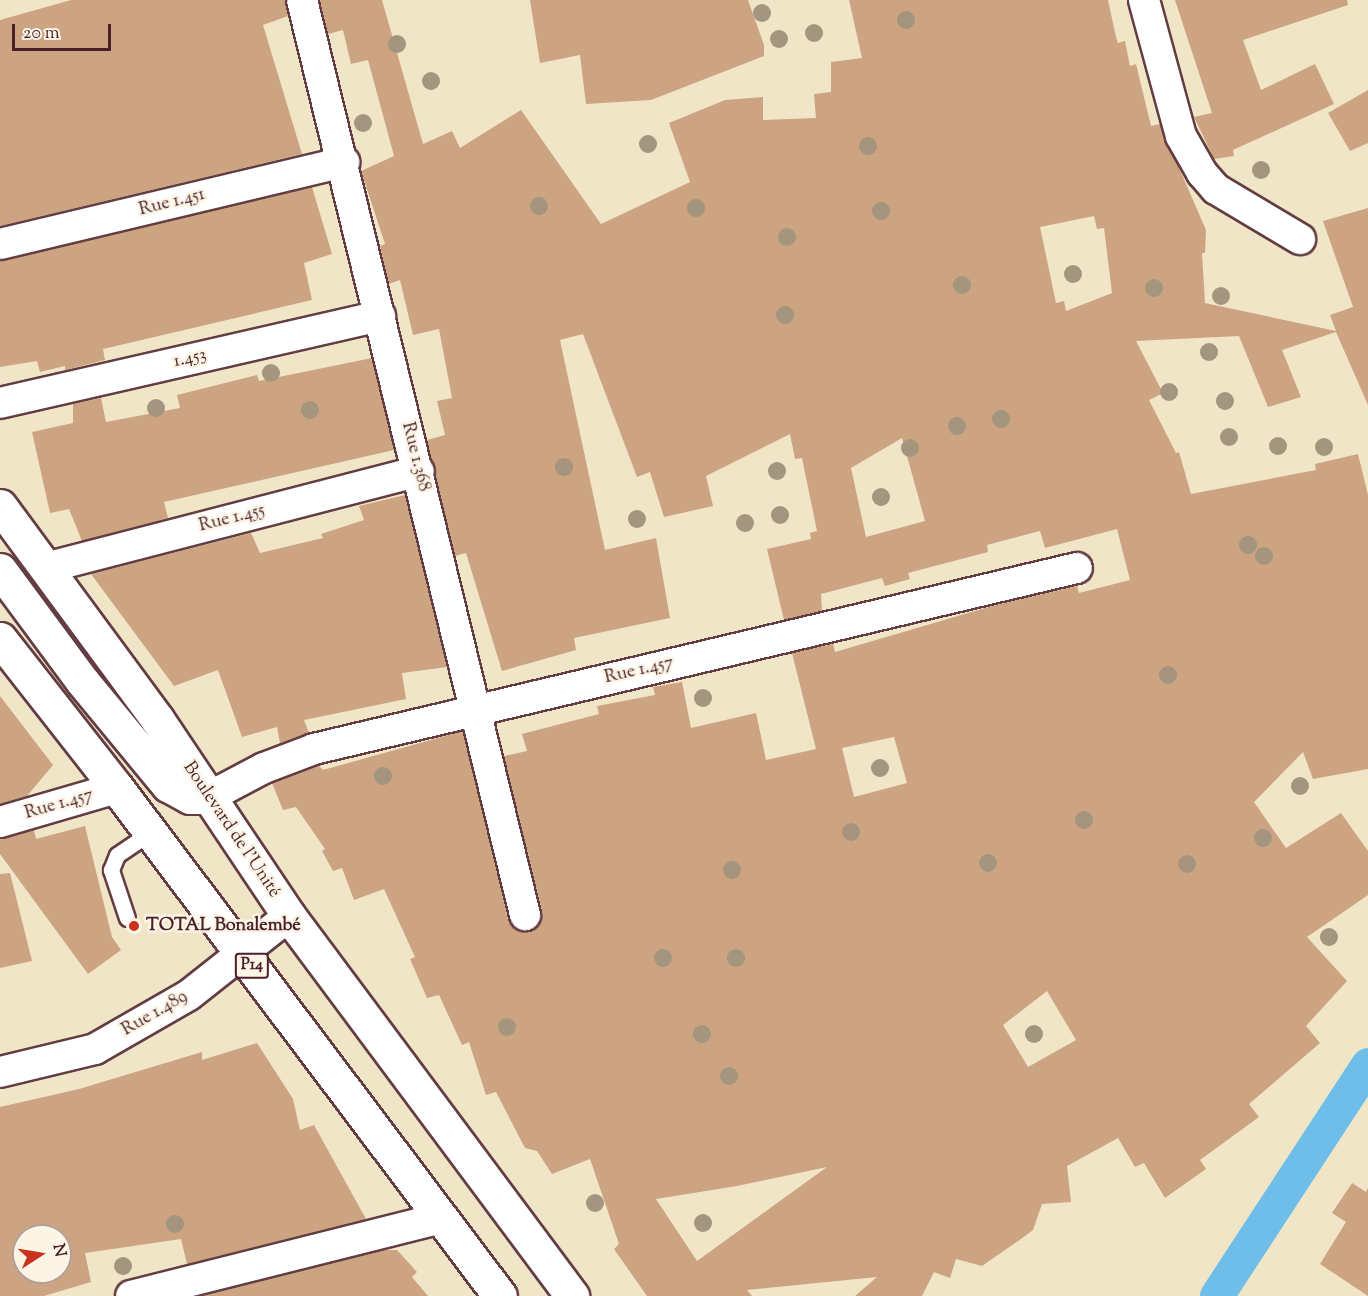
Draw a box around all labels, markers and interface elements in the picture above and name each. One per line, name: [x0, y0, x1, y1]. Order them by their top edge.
scale bar: [15, 12, 114, 50]
text: 20 m: [23, 21, 60, 47]
street label: Rue 1.451: [137, 184, 207, 222]
street label: 1.453: [171, 345, 209, 373]
street label: Rue 1.368: [396, 420, 434, 494]
street label: Rue 1.455: [197, 500, 267, 538]
street label: Rue 1.457: [603, 653, 675, 689]
street label: Boulevard de l'Unité: [177, 758, 285, 902]
street label: Rue 1.457: [22, 785, 96, 825]
place label: TOTAL Bonalembé: [146, 915, 301, 937]
marker: TOTAL Bonalembé: [127, 919, 141, 933]
road number: P14: [234, 953, 270, 979]
street label: Rue 1.489: [118, 987, 192, 1041]
north arrow: [12, 1224, 72, 1284]
text: N: [46, 1242, 71, 1259]

